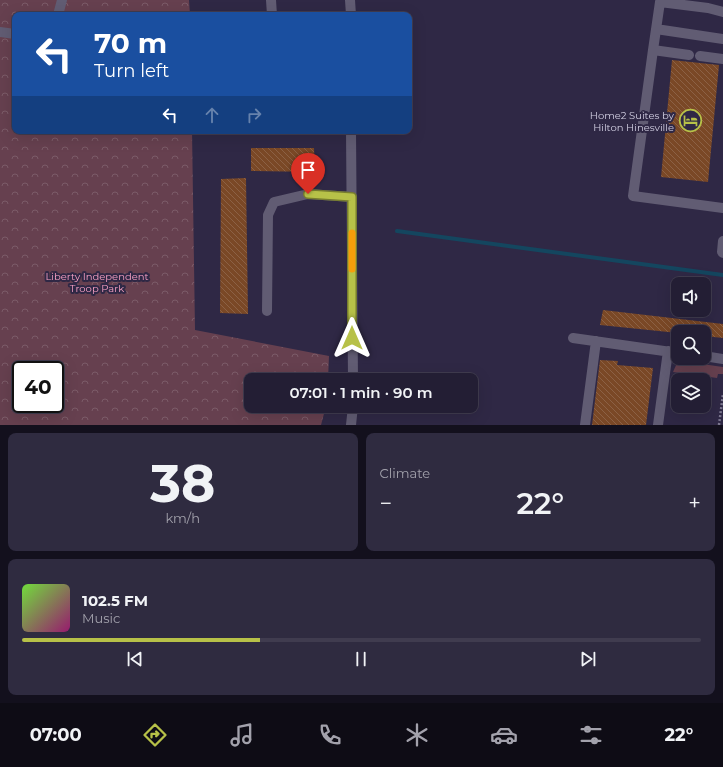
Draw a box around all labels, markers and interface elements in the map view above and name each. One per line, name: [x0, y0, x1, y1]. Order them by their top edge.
text: 70 m: [94, 26, 167, 60]
icon: left: [28, 28, 80, 80]
text: Turn left: [94, 60, 169, 82]
icon: left: [159, 104, 181, 126]
icon: ahead: [201, 104, 223, 126]
icon: right: [243, 104, 265, 126]
hotel icon: Home2 Suites by Hilton Hinesville: [677, 108, 703, 134]
place label: Home2 Suites by Hilton Hinesville: [590, 109, 675, 134]
pin: [291, 153, 325, 194]
icon: arrive: [297, 159, 319, 181]
park label: Liberty Independent Troop Park: [45, 270, 149, 295]
map controls: [671, 277, 711, 413]
button: sound: [671, 277, 711, 317]
position arrow: [331, 317, 373, 359]
button: search: [671, 325, 711, 365]
speed limit sign: 40: [12, 361, 64, 413]
button: layers: [671, 373, 711, 413]
text: 07:01 · 1 min · 90 m: [289, 383, 433, 402]
text: 38: [150, 452, 215, 515]
text: Climate: [380, 465, 430, 481]
text: 22°: [517, 485, 564, 522]
text: −: [380, 490, 392, 517]
text: +: [688, 490, 701, 517]
text: km/h: [165, 510, 200, 526]
text: 102.5 FM: [82, 591, 148, 610]
text: Music: [82, 610, 120, 626]
icon: previous: [124, 648, 146, 670]
icon: pause: [350, 648, 372, 670]
icon: next: [577, 648, 599, 670]
icon: directions: [141, 721, 169, 749]
icon: music: [228, 721, 256, 749]
icon: phone: [316, 721, 344, 749]
icon: climate: [403, 721, 431, 749]
icon: car: [490, 721, 518, 749]
icon: filters: [577, 721, 605, 749]
text: 07:00: [30, 724, 82, 746]
text: 22°: [665, 724, 693, 746]

